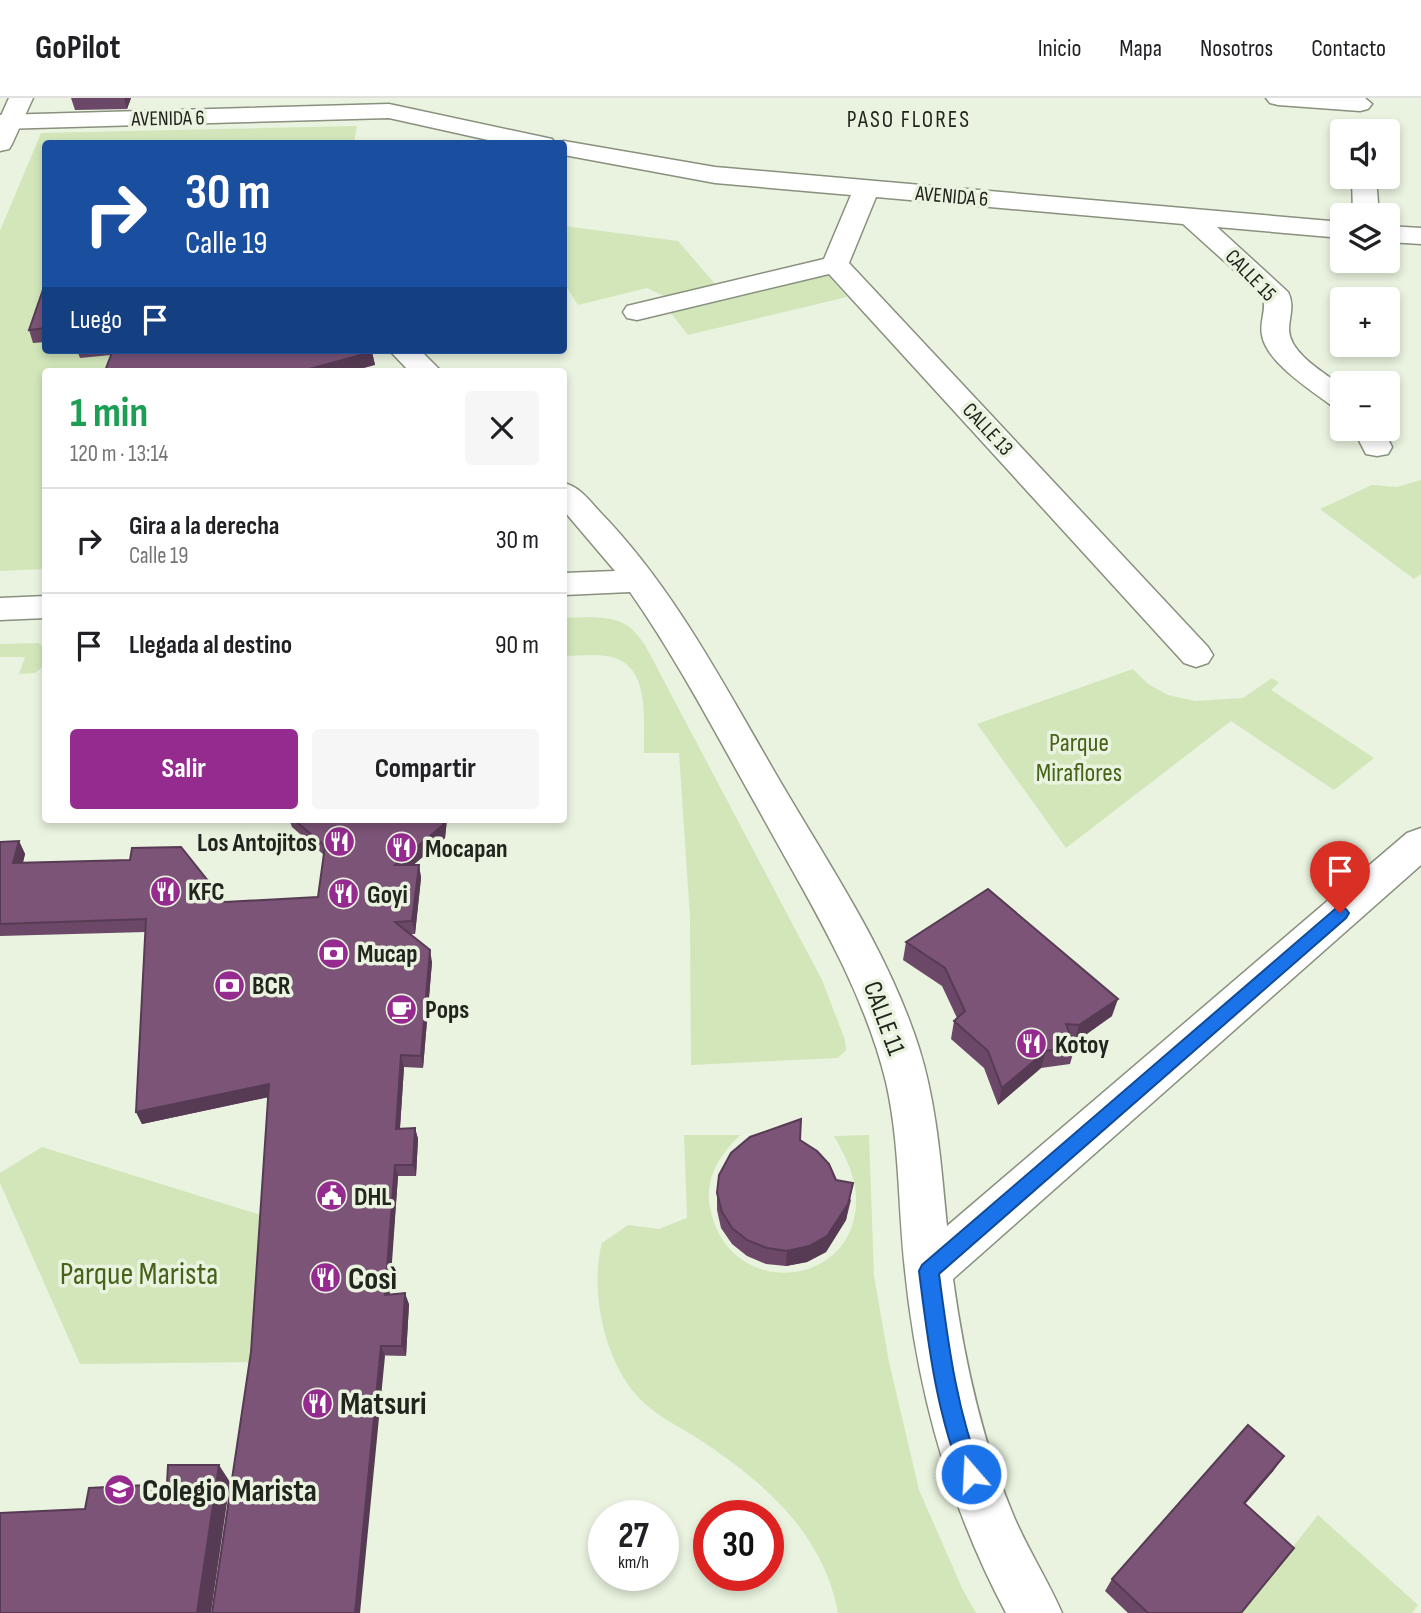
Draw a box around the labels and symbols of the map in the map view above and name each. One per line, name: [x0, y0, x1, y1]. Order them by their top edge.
street label: AVENIDA 6: [130, 105, 205, 132]
district label: PASO FLORES: [847, 106, 971, 134]
street label: AVENIDA 6: [913, 181, 989, 212]
street label: CALLE 15: [1220, 244, 1281, 307]
street label: CALLE 13: [957, 398, 1018, 461]
park label: Parque Miraflores: [1036, 728, 1122, 789]
restaurant icon: Los Antojitos: [323, 825, 357, 859]
place label: Los Antojitos: [197, 828, 317, 859]
restaurant icon: Mocapan: [385, 831, 419, 865]
place label: Mocapan: [425, 834, 508, 865]
pin: [1310, 841, 1370, 913]
restaurant icon: KFC: [148, 874, 182, 908]
place label: KFC: [188, 877, 225, 908]
restaurant icon: Goyi: [327, 877, 361, 911]
place label: Goyi: [367, 880, 408, 911]
bank icon: Mucap: [317, 936, 351, 970]
place label: Mucap: [357, 939, 417, 970]
bank icon: BCR: [212, 968, 246, 1002]
place label: BCR: [252, 971, 291, 1002]
street label: CALLE 11: [856, 977, 911, 1060]
cafe icon: Pops: [385, 992, 419, 1026]
place label: Pops: [425, 995, 469, 1026]
restaurant icon: Kotoy: [1015, 1027, 1049, 1061]
place label: Kotoy: [1055, 1030, 1109, 1061]
public building icon: DHL: [314, 1179, 348, 1213]
place label: DHL: [354, 1182, 392, 1213]
park label: Parque Marista: [60, 1255, 218, 1294]
place label: Così: [348, 1260, 397, 1299]
restaurant icon: Così: [308, 1261, 342, 1295]
place label: Matsuri: [340, 1385, 427, 1424]
restaurant icon: Matsuri: [300, 1386, 334, 1420]
position arrow: [934, 1437, 1008, 1511]
place label: Colegio Marista: [142, 1472, 317, 1511]
school or university icon: Colegio Marista: [102, 1473, 136, 1507]
speed limit sign: 30: [693, 1500, 784, 1591]

